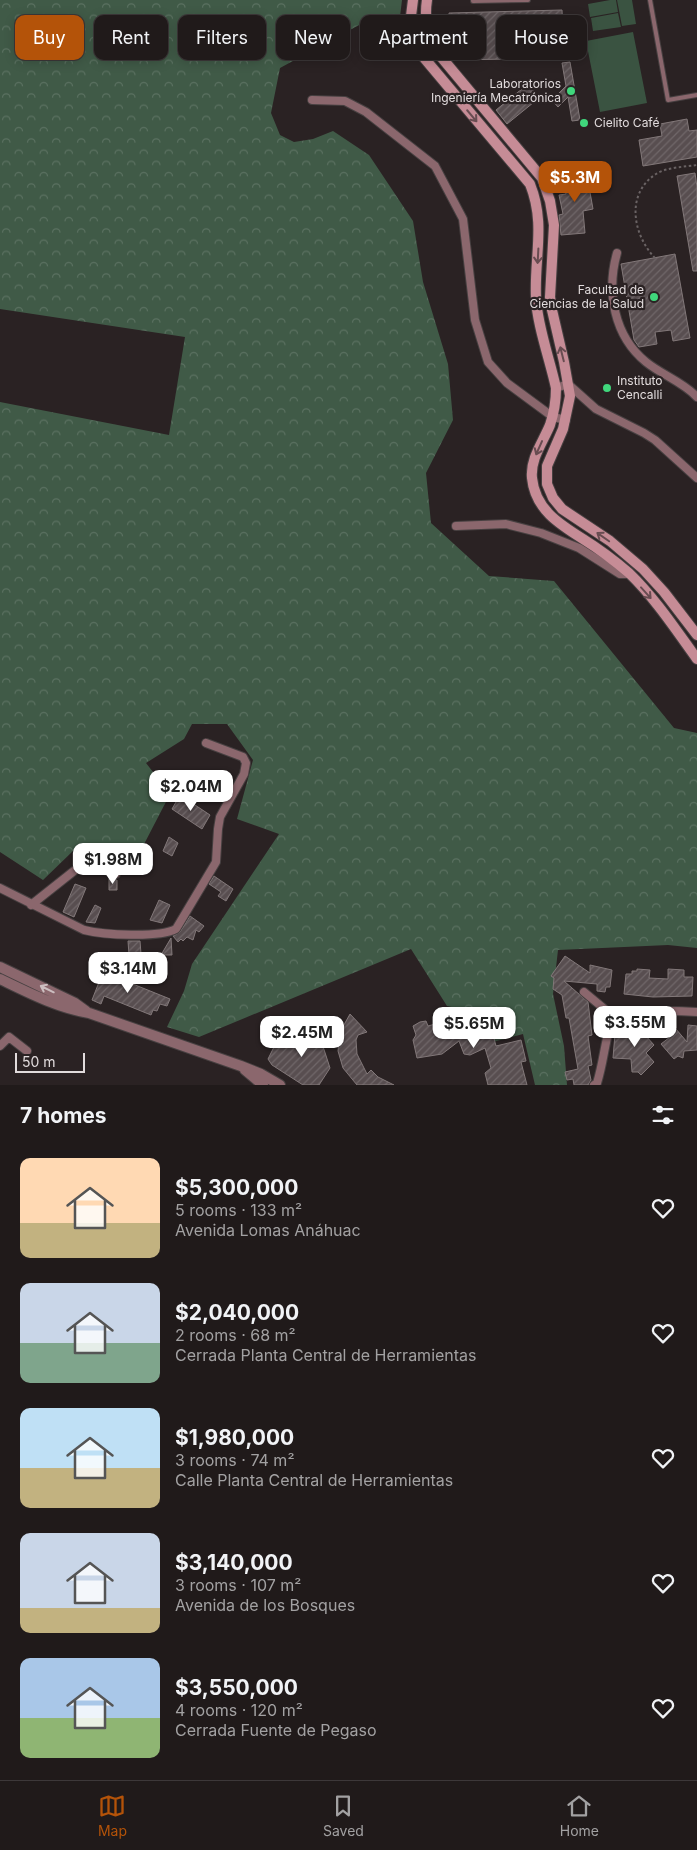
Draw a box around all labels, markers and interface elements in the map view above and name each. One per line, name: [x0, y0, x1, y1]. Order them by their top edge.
chip: Buy: [15, 15, 84, 60]
chip: Rent: [94, 15, 168, 60]
chip: Filters: [178, 15, 266, 60]
chip: New: [276, 15, 350, 60]
chip: Apartment: [360, 15, 486, 60]
chip: House: [496, 15, 587, 60]
place label: Laboratorios Ingeniería Mecatrónica: [431, 76, 561, 105]
marker: Laboratorios Ingeniería Mecatrónica: [565, 85, 577, 97]
one-way arrow: [467, 110, 478, 123]
place label: Cielito Café: [594, 115, 659, 130]
marker: Cielito Café: [578, 117, 590, 129]
pin: $5.3M: [540, 160, 610, 203]
text: $5.3M: [550, 167, 600, 187]
one-way arrow: [533, 248, 543, 264]
place label: Facultad de Ciencias de la Salud: [530, 282, 644, 311]
marker: Facultad de Ciencias de la Salud: [648, 291, 660, 303]
one-way arrow: [557, 346, 566, 362]
place label: Instituto Cencalli: [617, 373, 663, 402]
marker: Instituto Cencalli: [601, 382, 613, 394]
one-way arrow: [534, 440, 544, 455]
one-way arrow: [597, 532, 611, 542]
one-way arrow: [640, 586, 652, 599]
pin: $2.04M: [150, 770, 232, 812]
text: $2.04M: [160, 776, 222, 796]
pin: $1.98M: [72, 842, 154, 885]
text: $1.98M: [84, 849, 142, 869]
pin: $3.14M: [87, 952, 169, 994]
text: $3.14M: [100, 958, 157, 978]
one-way arrow: [40, 984, 55, 993]
pin: $5.65M: [433, 1006, 515, 1049]
pin: $3.55M: [594, 1006, 676, 1048]
text: $3.55M: [604, 1012, 666, 1032]
text: $5.65M: [444, 1013, 504, 1033]
pin: $2.45M: [261, 1016, 343, 1058]
text: $2.45M: [271, 1022, 333, 1042]
scale bar: [15, 1050, 85, 1073]
text: 50 m: [22, 1053, 56, 1070]
icon: filters: [649, 1101, 677, 1129]
text: 7 homes: [20, 1103, 107, 1128]
text: $5,300,000: [175, 1175, 298, 1200]
icon: home: [60, 1178, 120, 1238]
icon: heart: [649, 1194, 677, 1222]
text: 5 rooms · 133 m²: [175, 1200, 302, 1220]
text: Avenida Lomas Anáhuac: [175, 1220, 361, 1240]
text: $2,040,000: [175, 1300, 299, 1325]
icon: home: [60, 1303, 120, 1363]
icon: heart: [649, 1319, 677, 1347]
text: 2 rooms · 68 m²: [175, 1325, 296, 1345]
text: Cerrada Planta Central de Herramientas: [175, 1345, 477, 1365]
text: $1,980,000: [175, 1425, 294, 1450]
icon: home: [60, 1428, 120, 1488]
icon: heart: [649, 1444, 677, 1472]
text: 3 rooms · 74 m²: [175, 1450, 294, 1470]
text: Calle Planta Central de Herramientas: [175, 1470, 453, 1490]
text: $3,140,000: [175, 1550, 293, 1575]
icon: home: [60, 1553, 120, 1613]
icon: heart: [649, 1569, 677, 1597]
text: 3 rooms · 107 m²: [175, 1575, 301, 1595]
text: Avenida de los Bosques: [175, 1595, 355, 1615]
text: $3,550,000: [175, 1675, 298, 1700]
icon: home: [60, 1678, 120, 1738]
icon: heart: [649, 1694, 677, 1722]
text: 4 rooms · 120 m²: [175, 1700, 303, 1720]
text: Cerrada Fuente de Pegaso: [175, 1720, 377, 1740]
tab: Map: [98, 1792, 127, 1839]
tab: Saved: [323, 1792, 364, 1839]
tab: Home: [560, 1792, 599, 1839]

